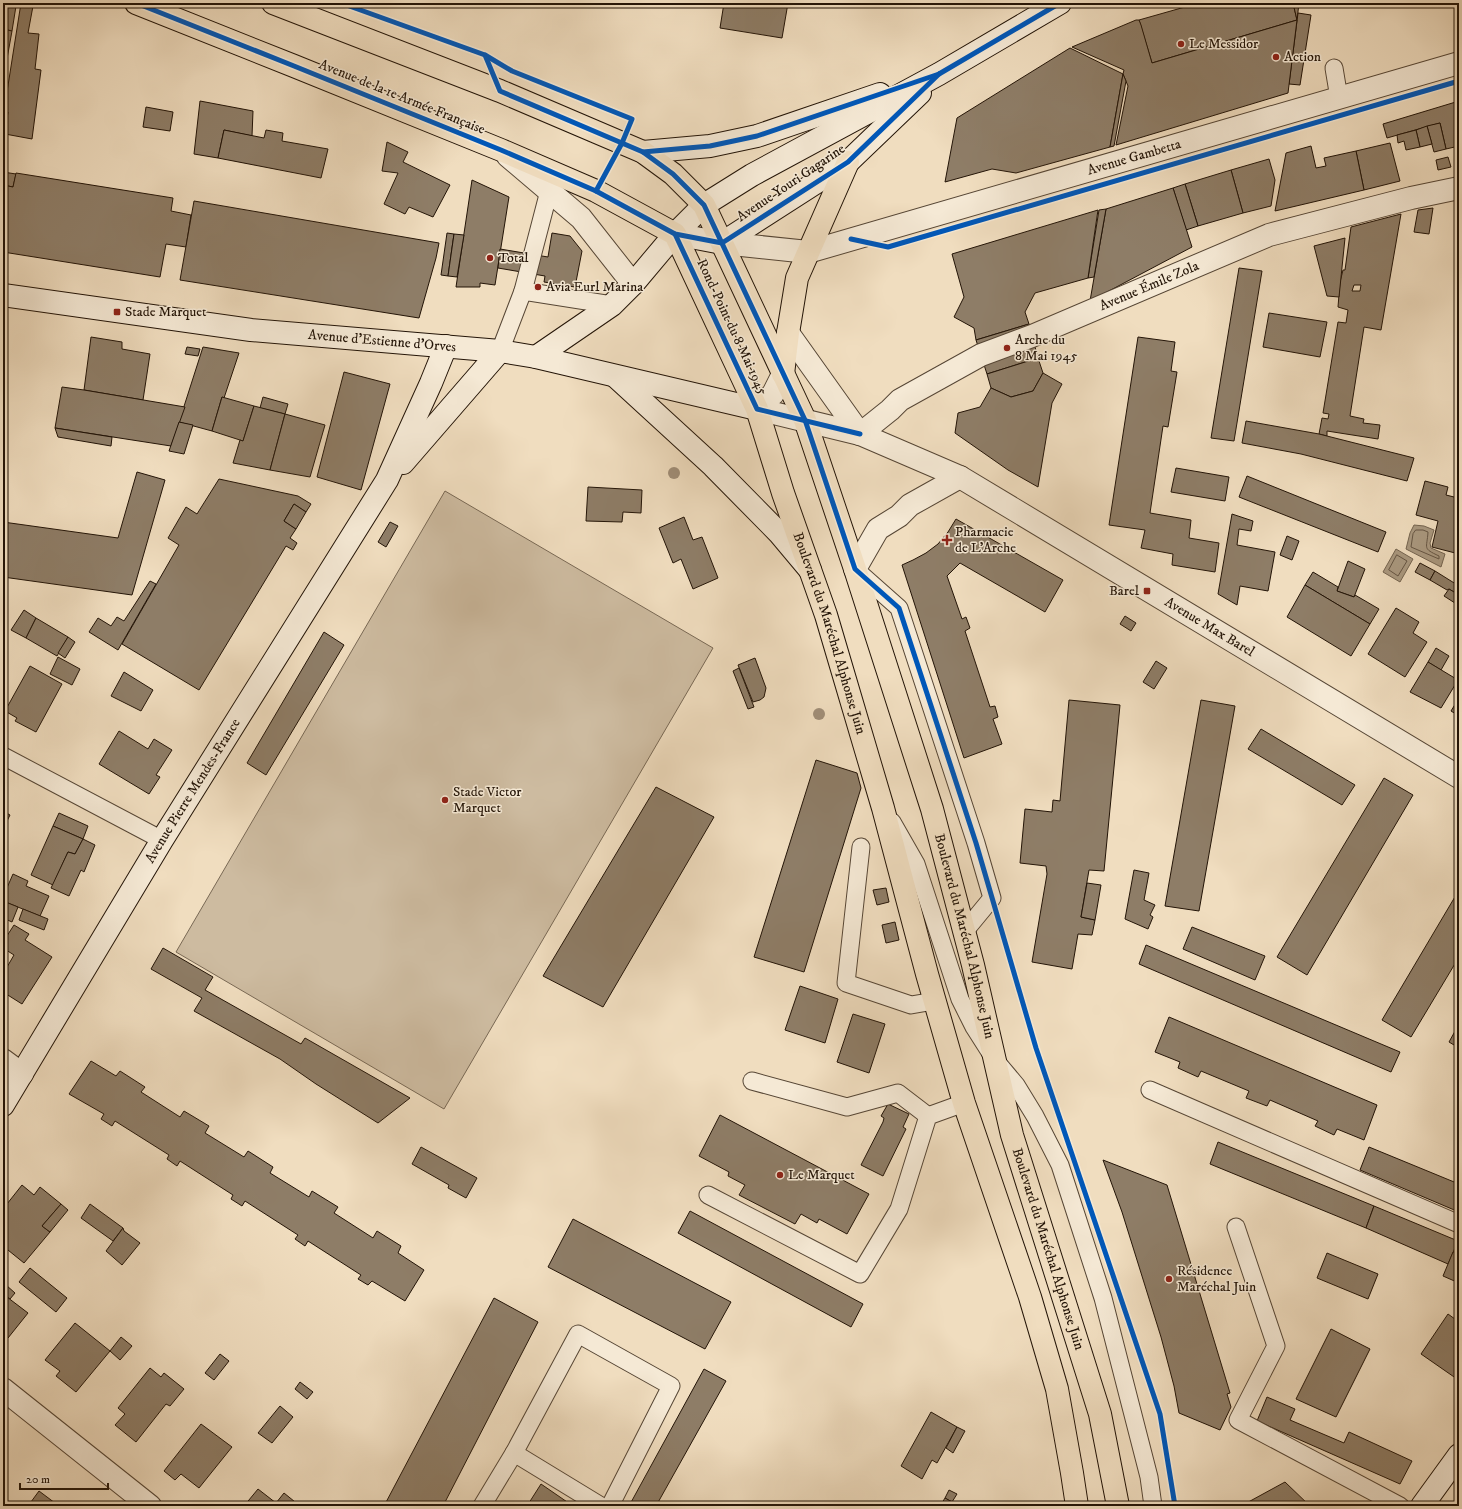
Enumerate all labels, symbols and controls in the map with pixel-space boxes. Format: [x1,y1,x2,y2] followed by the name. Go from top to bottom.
[1189,35,1259,53] place label: Le Messidor
[1176,39,1186,49] marker: Le Messidor
[1284,48,1322,66] place label: Action
[1271,52,1281,62] marker: Action
[316,55,488,139] street label: Avenue de la 1e Armée Française
[1085,135,1183,179] street label: Avenue Gambetta
[733,140,849,226] street label: Avenue Youri Gagarine
[498,249,529,267] place label: Total
[485,253,495,263] marker: Total
[693,256,771,398] street label: Rond-Point du 8 Mai 1945
[1097,257,1202,315] street label: Avenue Émile Zola
[546,278,643,296] place label: Avia Eurl Marina
[533,282,543,292] marker: Avia Eurl Marina
[125,303,207,321] place label: Stade Marquet
[112,307,122,317] marker: Stade Marquet
[307,326,457,356] street label: Avenue d'Estienne d'Orves
[1015,331,1077,365] place label: Arche du 8 Mai 1945
[1002,343,1012,353] marker: Arche du 8 Mai 1945
[955,523,1016,557] place label: Pharmacie de L'Arche
[789,530,870,737] street label: Boulevard du Maréchal Alphonse Juin
[942,535,952,545] marker: Pharmacie de L'Arche
[1109,582,1140,600] place label: Barel
[1142,586,1152,596] marker: Barel
[1161,593,1259,661] street label: Avenue Max Barel
[141,715,245,867] street label: Avenue Pierre Mendes-France
[453,783,522,817] place label: Stade Victor Marquet
[440,795,450,805] marker: Stade Victor Marquet
[930,832,999,1041] street label: Boulevard du Maréchal Alphonse Juin
[1008,1146,1088,1353] street label: Boulevard du Maréchal Alphonse Juin
[788,1166,855,1184] place label: Le Marquet
[775,1170,785,1180] marker: Le Marquet
[1177,1262,1257,1296] place label: Résidence Maréchal Juin
[1164,1274,1174,1284] marker: Résidence Maréchal Juin
[20,1465,108,1491] scale bar
[26,1472,50,1487] text: 20 m

